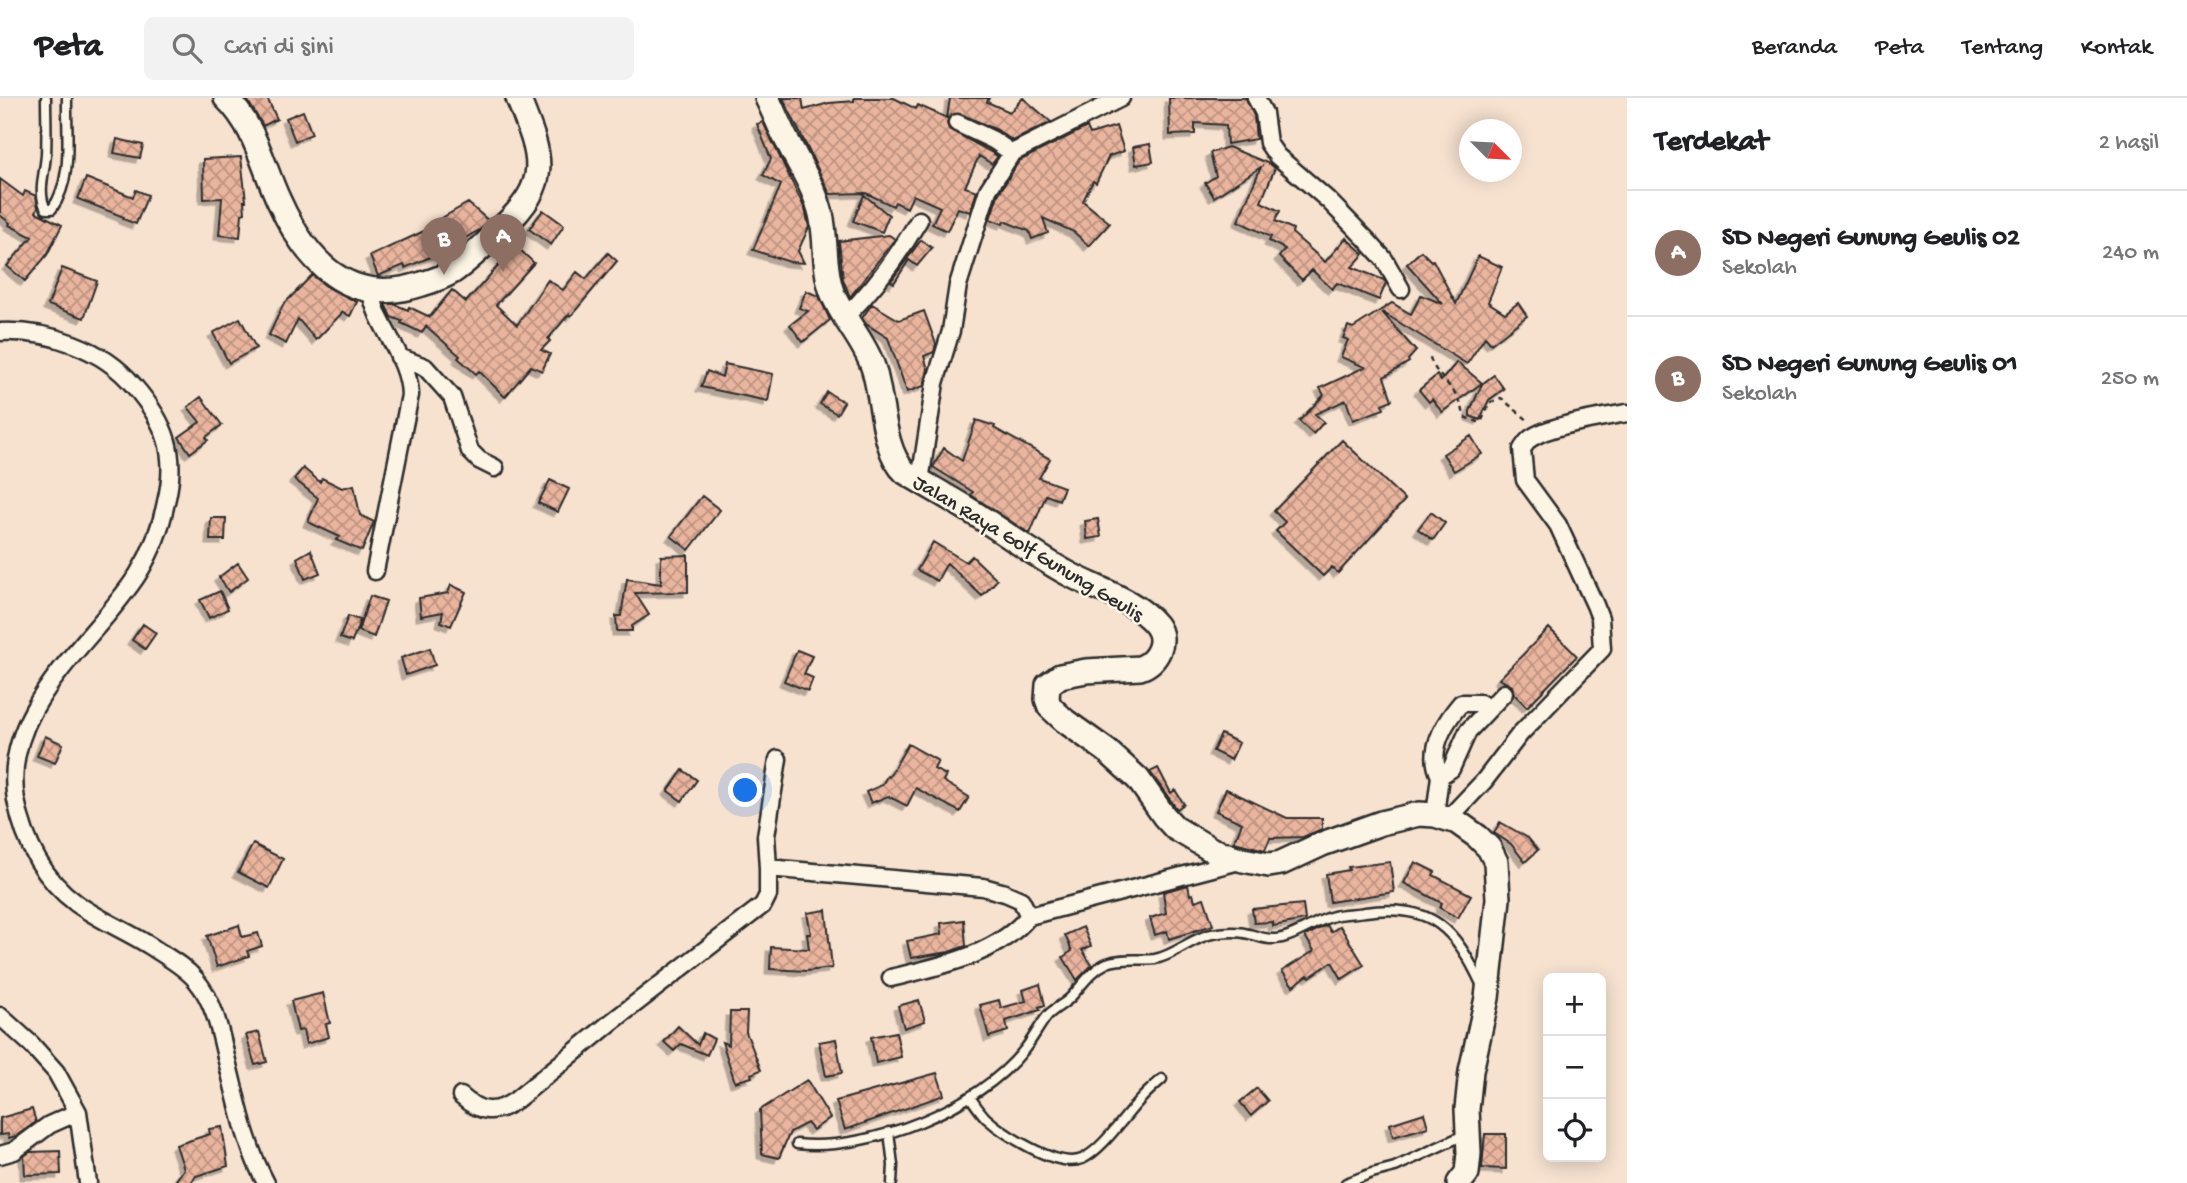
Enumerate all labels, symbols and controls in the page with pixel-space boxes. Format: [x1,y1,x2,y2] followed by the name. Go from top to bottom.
[144,17,634,80] search box
[35,29,102,67] text: Peta
[168,29,206,67] icon: search
[224,33,334,64] text: Cari di sini
[1752,34,1837,63] text: Beranda
[1875,34,1924,63] text: Peta
[1962,34,2043,63] text: Tentang
[2081,34,2152,63] text: Kontak
[1459,119,1522,182] north arrow
[1655,126,1768,161] text: Terdekat
[2099,130,2159,157] text: 2 hasil
[480,214,526,272] pin: A
[421,217,467,275] pin: B
[1722,224,2020,255] text: SD Negeri Gunung Geulis 02
[1671,240,1685,267] text: A
[2102,240,2159,267] text: 240 m
[1722,255,1797,282] text: Sekolah
[1722,350,2018,381] text: SD Negeri Gunung Geulis 01
[1672,366,1684,393] text: B
[2101,366,2159,393] text: 250 m
[1722,381,1797,408] text: Sekolah
[907,471,1148,629] street label: Jalan Raya Golf Gunung Geulis
[728,773,762,807] your location
[1543,973,1606,1162] map controls
[1543,973,1606,1036] button: +
[1543,1036,1606,1099] button: −
[1543,1099,1606,1162] button: locate

